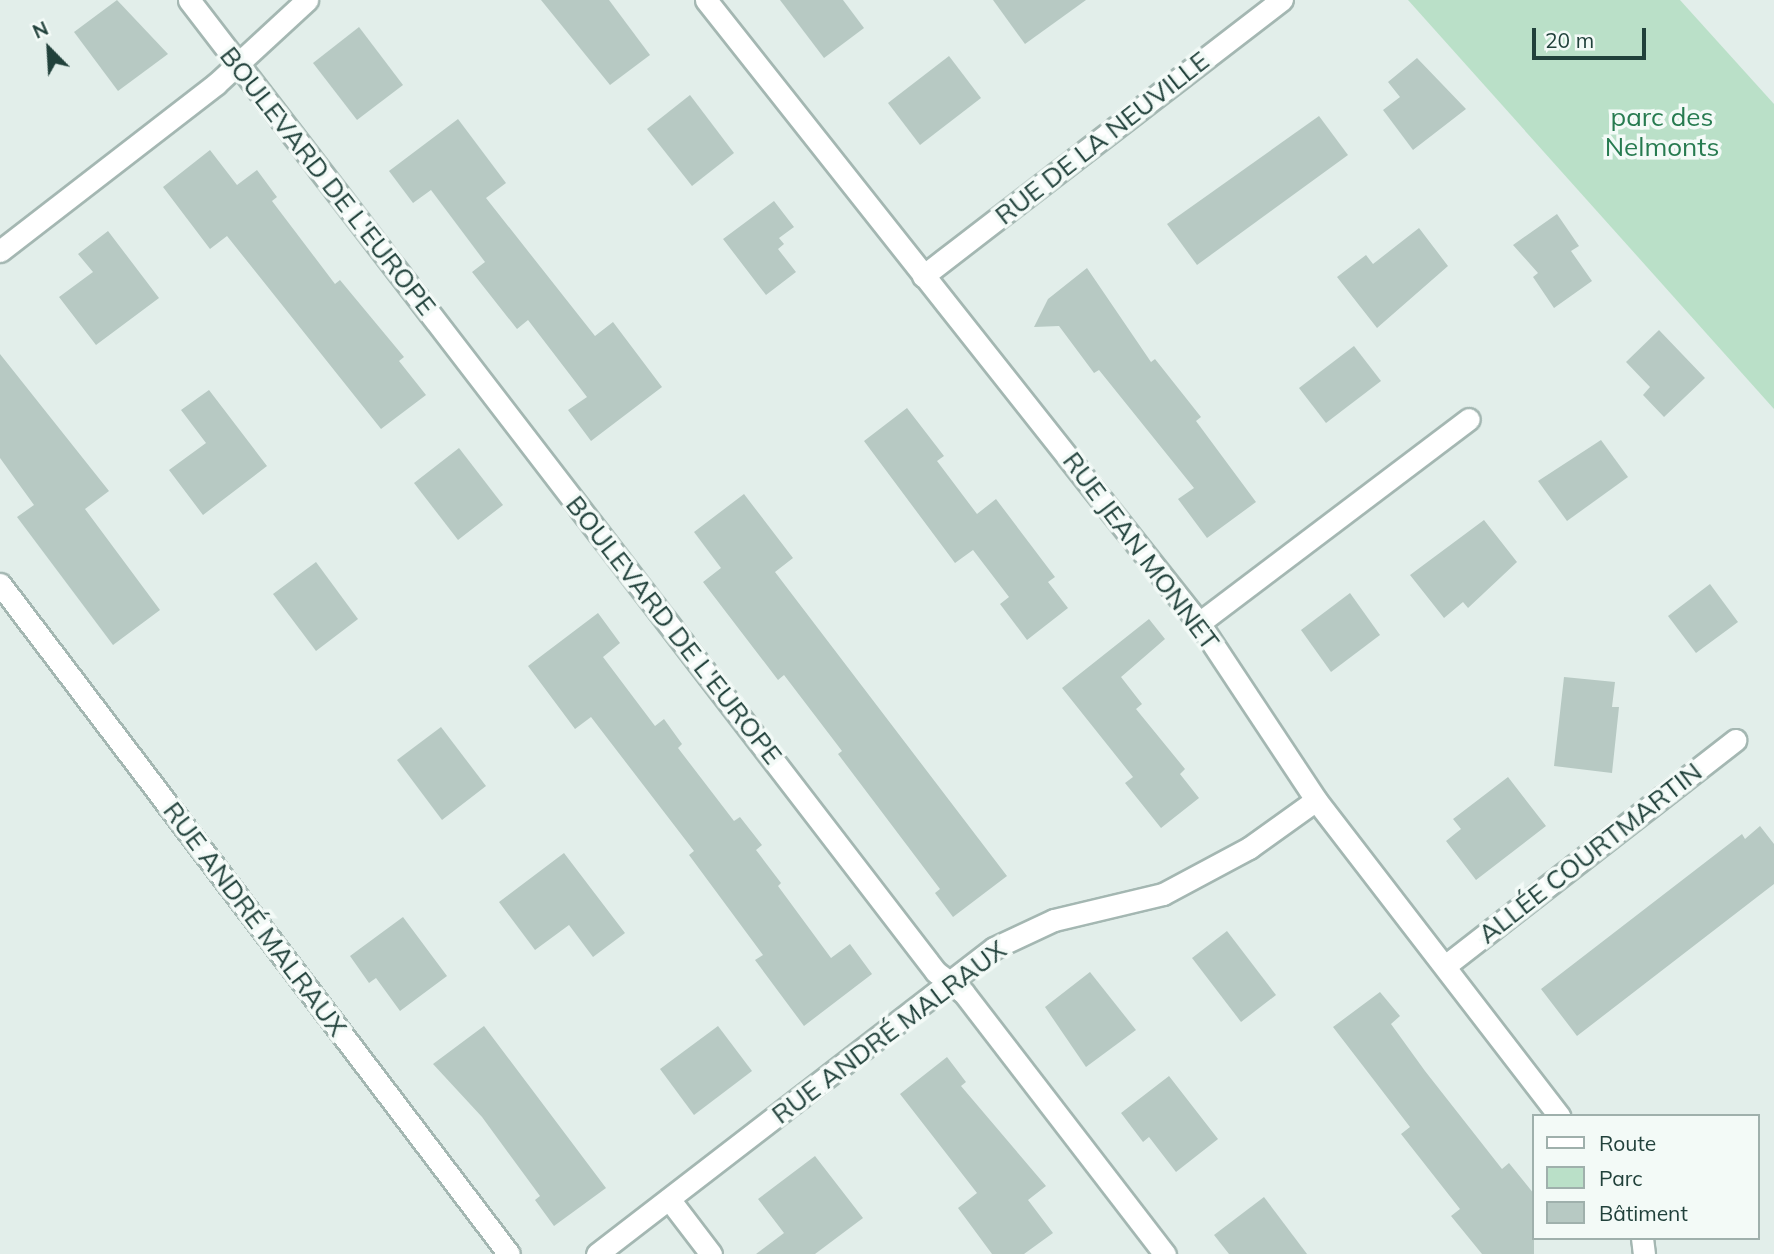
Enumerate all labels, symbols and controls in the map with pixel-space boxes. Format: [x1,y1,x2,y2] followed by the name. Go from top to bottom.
[14,14,84,84] north arrow
[1536,14,1650,58] scale bar
[29,16,52,44] text: N
[1545,27,1594,53] text: 20 m
[214,41,442,321] street label: BOULEVARD DE L'EUROPE
[989,45,1215,231] street label: RUE DE LA NEUVILLE
[1605,101,1719,162] park label: parc des Nelmonts
[1056,446,1226,656] street label: RUE JEAN MONNET
[560,490,788,770] street label: BOULEVARD DE L'EUROPE
[1472,756,1708,950] street label: ALLÉE COURTMARTIN
[157,796,353,1042] street label: RUE ANDRÉ MALRAUX
[766,934,1012,1130] street label: RUE ANDRÉ MALRAUX
[1532,1114,1760,1240] legend
[1599,1130,1656,1156] text: Route
[1599,1165,1643,1191] text: Parc
[1599,1200,1688,1226] text: Bâtiment

